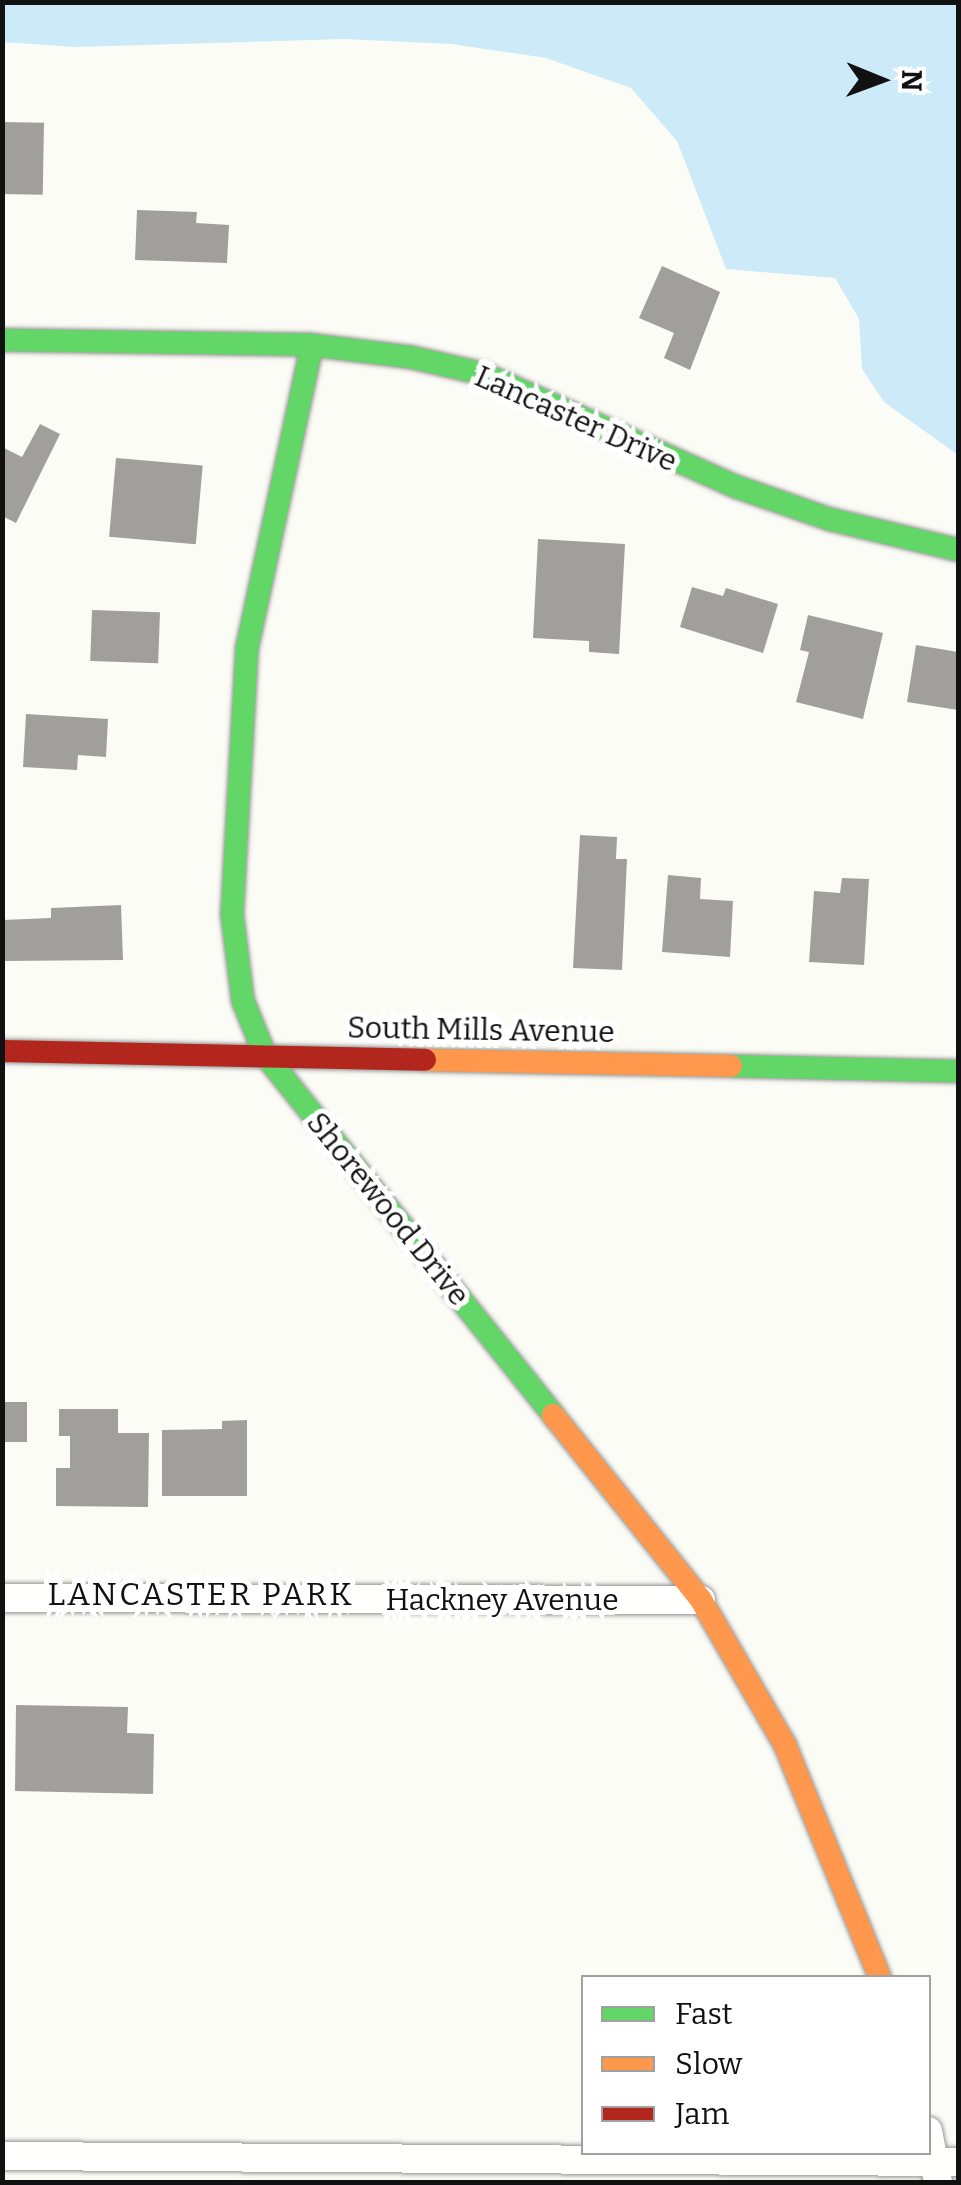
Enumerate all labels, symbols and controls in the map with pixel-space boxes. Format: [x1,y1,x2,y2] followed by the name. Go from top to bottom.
[831,30,931,130] north arrow
[895,69,928,92] text: N
[469,358,683,480] street label: Lancaster Drive
[347,1010,615,1050] street label: South Mills Avenue
[299,1105,477,1313] street label: Shorewood Drive
[48,1575,354,1613] district label: LANCASTER PARK
[385,1582,619,1618] street label: Hackney Avenue
[581,1975,931,2155] legend
[675,1996,733,2032] text: Fast
[675,2046,742,2082] text: Slow
[675,2096,729,2132] text: Jam

